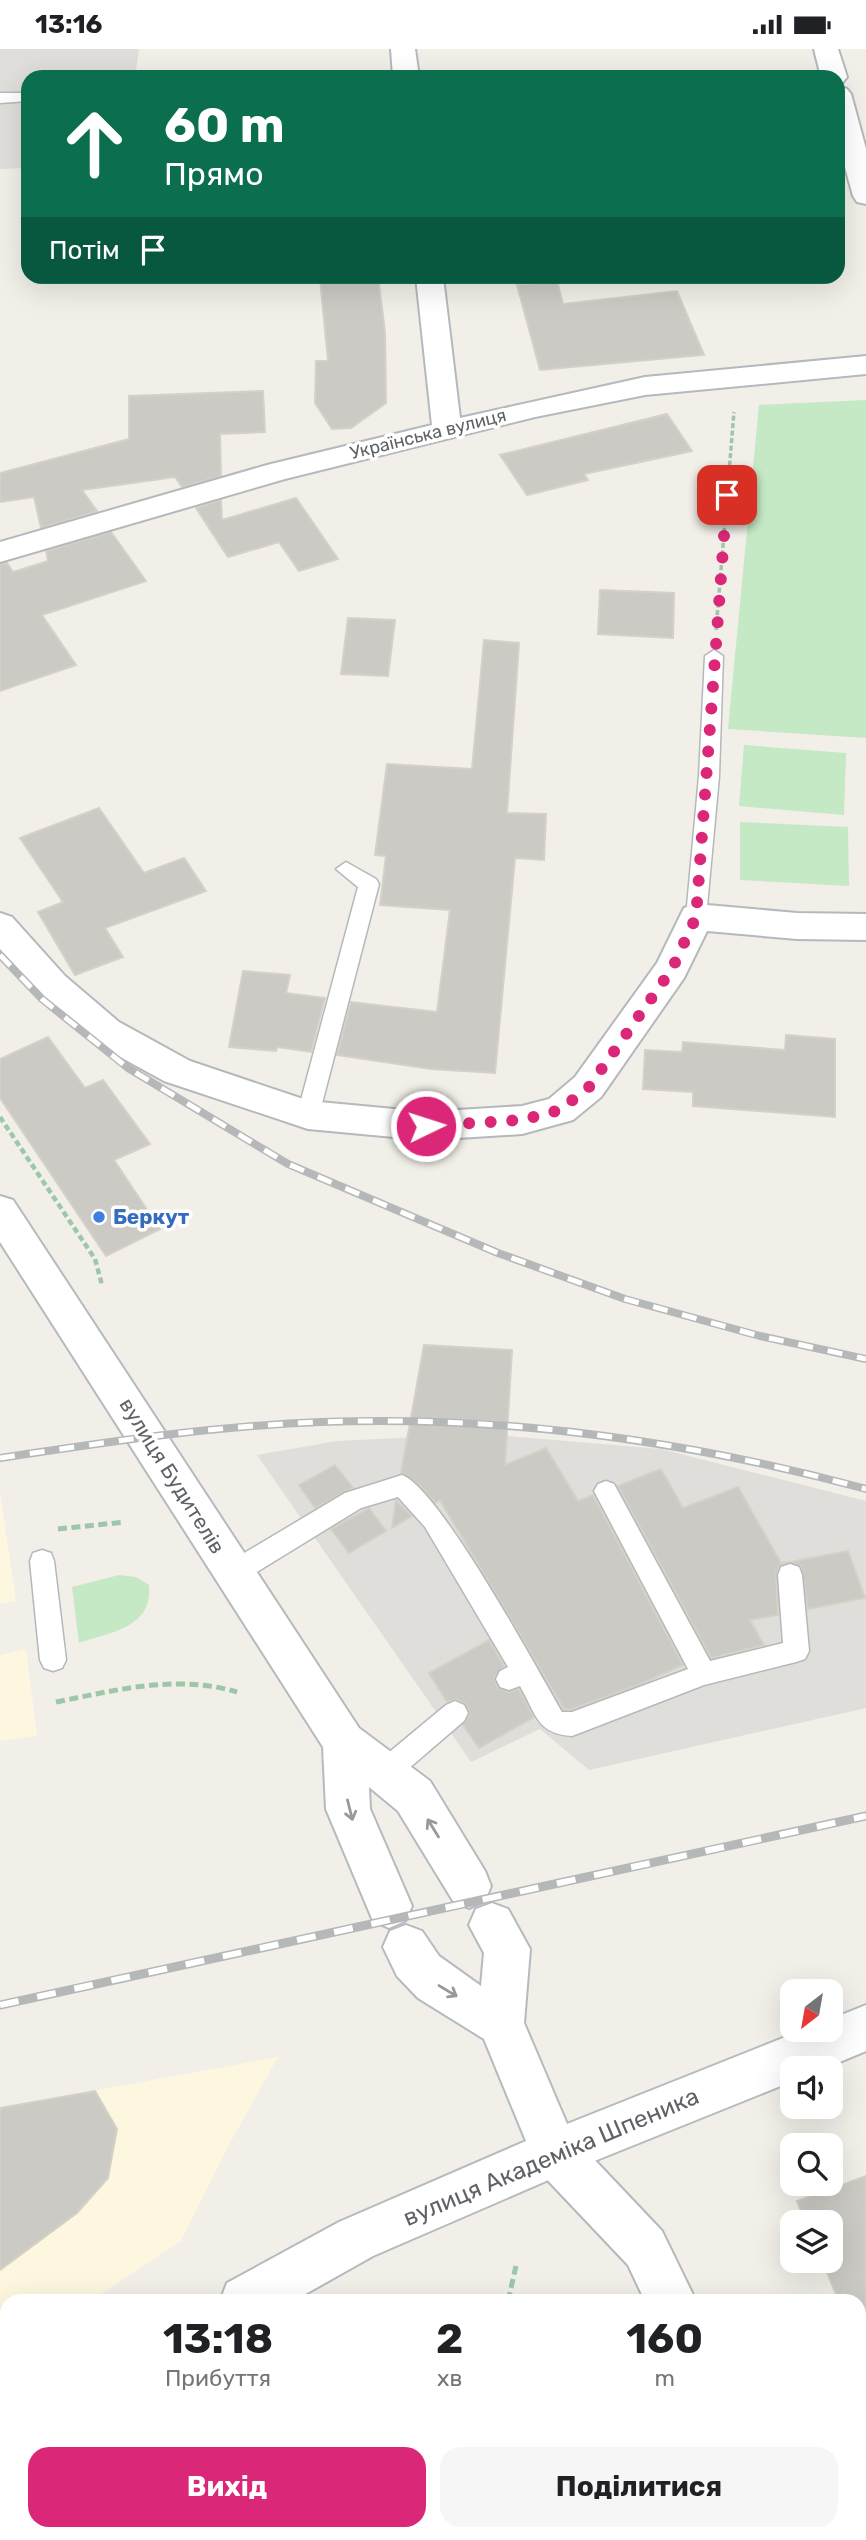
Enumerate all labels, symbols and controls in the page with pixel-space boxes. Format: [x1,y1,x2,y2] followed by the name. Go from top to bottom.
[35,9,103,40] text: 13:16
[164,96,285,154] text: 60 m
[49,98,140,189] icon: ahead
[164,155,264,193] text: Прямо
[134,231,172,269] icon: arrive
[49,235,120,266] text: Потім
[348,404,508,464] street label: Українська вулиця
[697,465,757,525] pin
[708,476,746,514] icon: arrive
[389,1089,463,1163] position arrow
[113,1204,190,1229] place label: Беркут
[91,1209,107,1225] marker: Беркут
[114,1393,230,1558] street label: вулиця Будителів
[344,1798,357,1820] one-way arrow
[425,1818,439,1838] one-way arrow
[780,1979,844,2042] north arrow
[780,1979,843,2273] map controls
[437,1984,457,1998] one-way arrow
[780,2056,843,2119] button: sound
[399,2082,703,2232] street label: вулиця Академіка Шпеника
[780,2133,843,2196] button: search
[780,2210,843,2273] button: layers
[163,2314,273,2364] text: 13:18
[436,2314,463,2364] text: 2
[626,2314,703,2364] text: 160
[165,2364,271,2392] text: Прибуття
[437,2364,462,2392] text: хв
[654,2364,675,2392] text: m
[28,2447,426,2527] button: Вихід
[440,2447,838,2527] button: Поділитися

